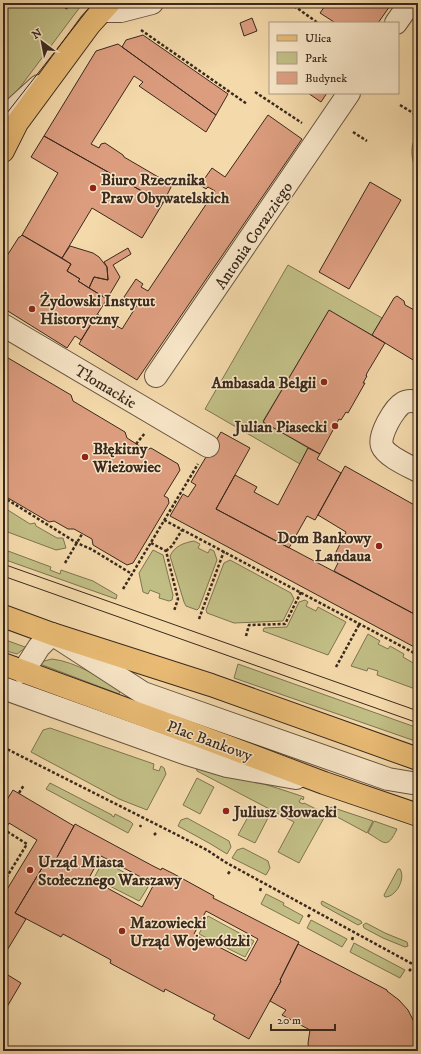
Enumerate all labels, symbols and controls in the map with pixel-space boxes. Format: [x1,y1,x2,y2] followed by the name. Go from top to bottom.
[22,22,62,62] north arrow
[269,22,399,94] legend
[30,26,45,43] text: N
[305,31,332,46] text: Ulica
[305,51,327,66] text: Park
[305,71,347,86] text: Budynek
[101,170,230,208] place label: Biuro Rzecznika Praw Obywatelskich
[210,178,297,293] street label: Antonia Corazziego
[88,183,98,193] marker: Biuro Rzecznika Praw Obywatelskich
[40,291,156,329] place label: Żydowski Instytut Historyczny
[27,304,37,314] marker: Żydowski Instytut Historyczny
[71,361,141,413] street label: Tłomackie
[211,373,316,393] place label: Ambasada Belgii
[319,377,329,387] marker: Ambasada Belgii
[233,417,327,437] place label: Julian Piasecki
[330,421,340,431] marker: Julian Piasecki
[92,439,161,477] place label: Błękitny Wieżowiec
[80,452,90,462] marker: Błękitny Wieżowiec
[277,528,372,566] place label: Dom Bankowy Landaua
[374,541,384,551] marker: Dom Bankowy Landaua
[164,716,256,766] street label: Plac Bankowy
[232,802,337,822] place label: Juliusz Słowacki
[221,806,231,816] marker: Juliusz Słowacki
[38,852,182,890] place label: Urząd Miasta Stołecznego Warszawy
[25,865,35,875] marker: Urząd Miasta Stołecznego Warszawy
[130,913,250,951] place label: Mazowiecki Urząd Wojewódzki
[117,926,127,936] marker: Mazowiecki Urząd Wojewódzki
[271,1006,335,1032] scale bar
[277,1013,301,1028] text: 20 m

